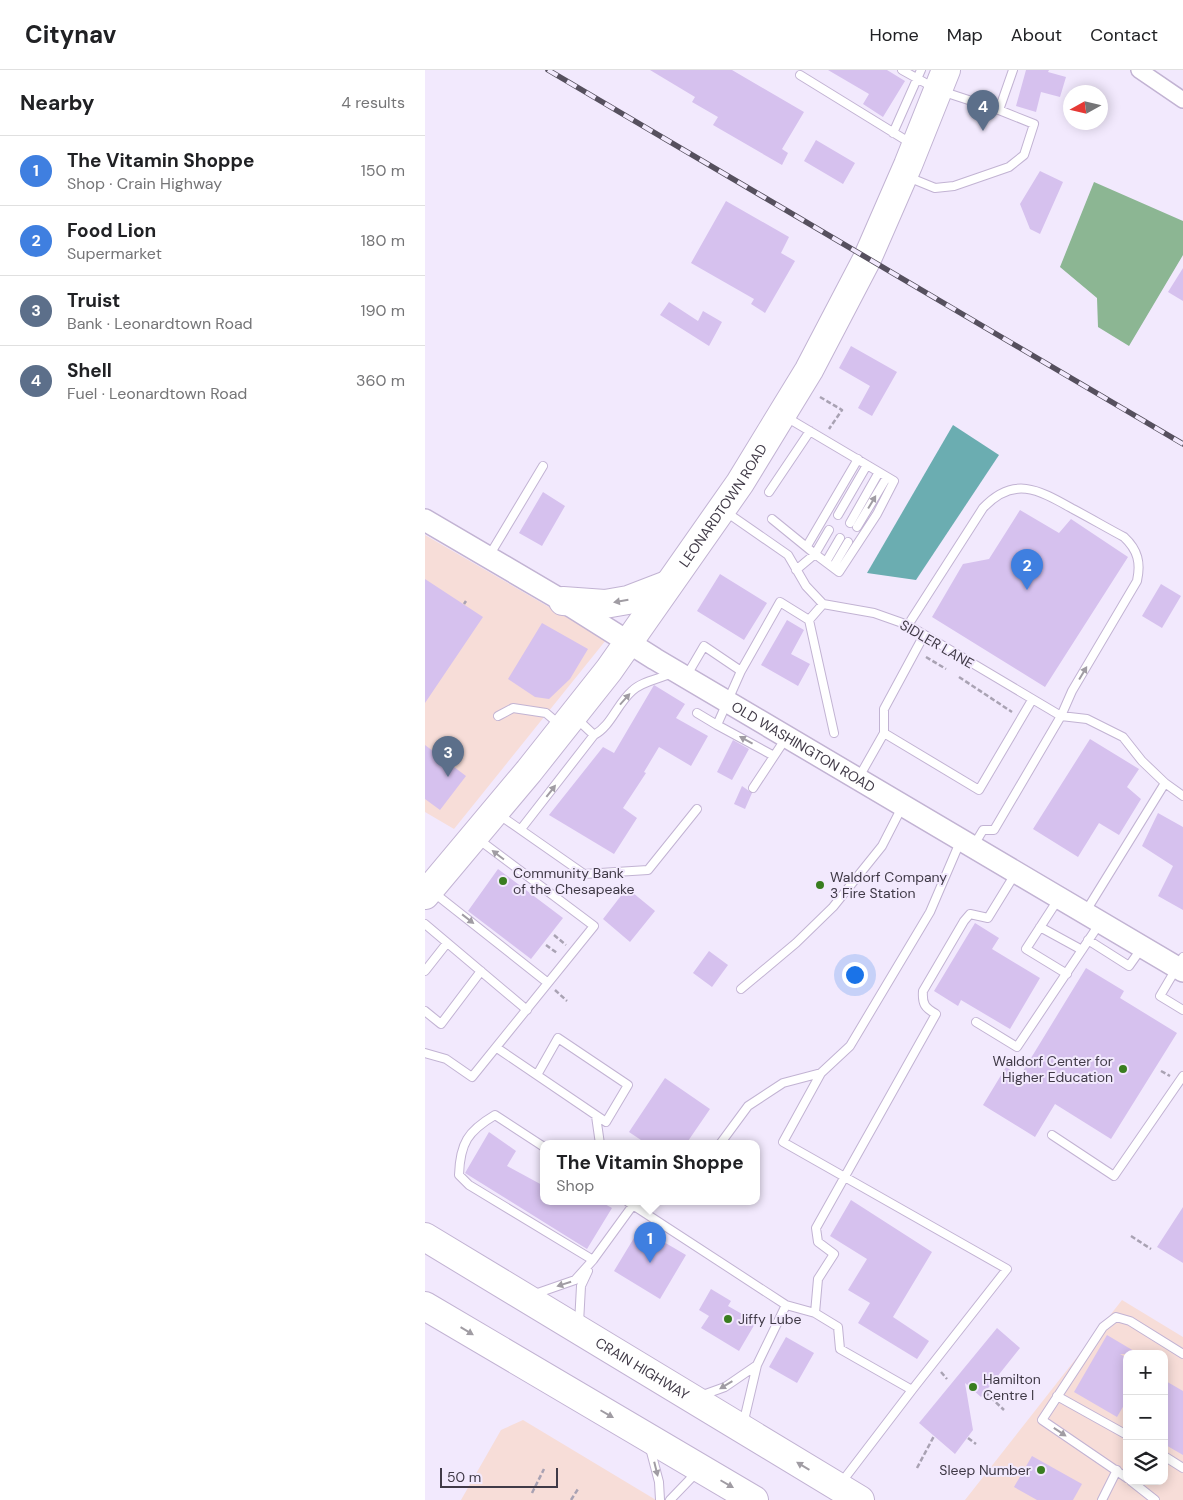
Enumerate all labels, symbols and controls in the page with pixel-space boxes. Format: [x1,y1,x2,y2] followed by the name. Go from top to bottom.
[25,19,116,50] text: Citynav
[869,23,919,47] text: Home
[947,23,983,47] text: Map
[1011,23,1062,47] text: About
[1090,23,1158,47] text: Contact
[1063,85,1108,130] north arrow
[20,89,94,117] text: Nearby
[967,90,999,131] pin: 4
[341,92,405,113] text: 4 results
[67,148,254,173] text: The Vitamin Shoppe
[33,160,39,181] text: 1
[361,160,405,181] text: 150 m
[67,173,222,194] text: Shop · Crain Highway
[67,218,156,243] text: Food Lion
[31,230,41,251] text: 2
[361,230,405,251] text: 180 m
[67,243,162,264] text: Supermarket
[67,288,120,313] text: Truist
[31,300,41,321] text: 3
[361,300,405,321] text: 190 m
[67,313,253,334] text: Bank · Leonardtown Road
[67,358,112,383] text: Shell
[31,370,41,391] text: 4
[356,370,405,391] text: 360 m
[67,383,247,404] text: Fuel · Leonardtown Road
[675,440,771,570] street label: LEONARDTOWN ROAD
[867,495,876,508] one-way arrow
[1011,549,1043,590] pin: 2
[612,597,628,605] one-way arrow
[897,616,977,672] street label: SIDLER LANE
[1078,666,1087,679] one-way arrow
[619,693,631,705] one-way arrow
[728,697,878,796] street label: OLD WASHINGTON ROAD
[432,736,464,777] pin: 3
[739,736,752,745] one-way arrow
[545,785,556,798] one-way arrow
[491,850,505,860] one-way arrow
[513,864,635,898] place label: Community Bank of the Chesapeake
[830,868,947,902] place label: Waldorf Company 3 Fire Station
[497,875,509,887] marker: Community Bank of the Chesapeake
[814,879,826,891] marker: Waldorf Company 3 Fire Station
[461,914,474,925] one-way arrow
[842,962,868,988] your location
[993,1052,1113,1086] place label: Waldorf Center for Higher Education
[1117,1063,1129,1075] marker: Waldorf Center for Higher Education
[540,1140,760,1205] popup
[556,1150,744,1175] text: The Vitamin Shoppe
[556,1175,594,1196] text: Shop
[634,1222,666,1263] pin: 1
[557,1281,572,1288] one-way arrow
[738,1310,802,1328] place label: Jiffy Lube
[722,1313,734,1325] marker: Jiffy Lube
[460,1327,473,1336] one-way arrow
[592,1333,693,1404] street label: CRAIN HIGHWAY
[1123,1350,1168,1485] map controls
[1123,1350,1168,1395] button: +
[983,1370,1041,1404] place label: Hamilton Centre I
[720,1380,733,1389] one-way arrow
[967,1381,979,1393] marker: Hamilton Centre I
[1123,1395,1168,1440] button: −
[600,1410,613,1419] one-way arrow
[1053,1427,1067,1437] one-way arrow
[1123,1440,1168,1485] button: layers
[652,1461,660,1477] one-way arrow
[796,1461,809,1470] one-way arrow
[939,1461,1031,1479] place label: Sleep Number
[1035,1464,1047,1476] marker: Sleep Number
[440,1465,557,1488] scale bar
[447,1468,481,1486] text: 50 m
[720,1480,733,1489] one-way arrow

